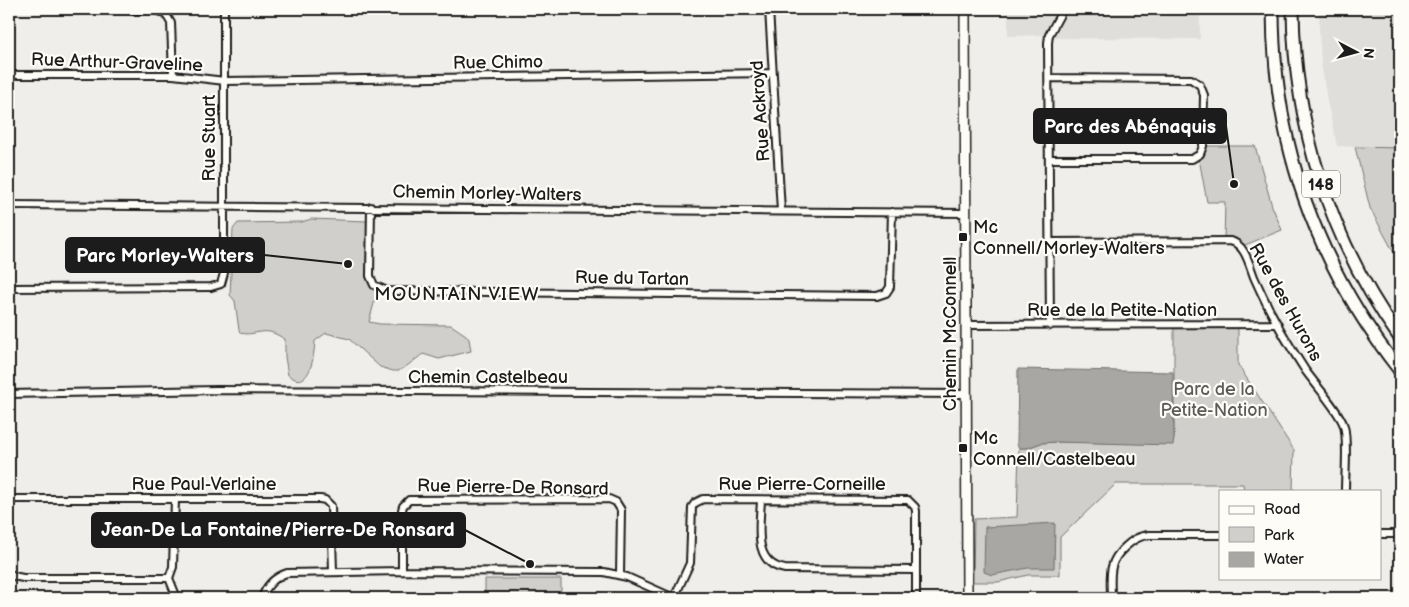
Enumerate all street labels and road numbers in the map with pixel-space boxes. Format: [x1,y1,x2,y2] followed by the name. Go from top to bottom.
[31,49,204,76] street label: Rue Arthur-Graveline
[453,51,543,74] street label: Rue Chimo
[746,60,775,162] street label: Rue Ackroyd
[199,94,220,181] street label: Rue Stuart
[1302,170,1340,198] road number: 148
[392,181,582,206] street label: Chemin Morley-Walters
[1244,240,1327,365] street label: Rue des Hurons
[940,257,961,411] street label: Chemin McConnell
[575,267,689,290] street label: Rue du Tartan
[1027,300,1217,321] street label: Rue de la Petite-Nation
[408,367,568,388] street label: Chemin Castelbeau
[132,474,277,495] street label: Rue Paul-Verlaine
[718,474,886,495] street label: Rue Pierre-Corneille
[417,475,609,500] street label: Rue Pierre-De Ronsard

